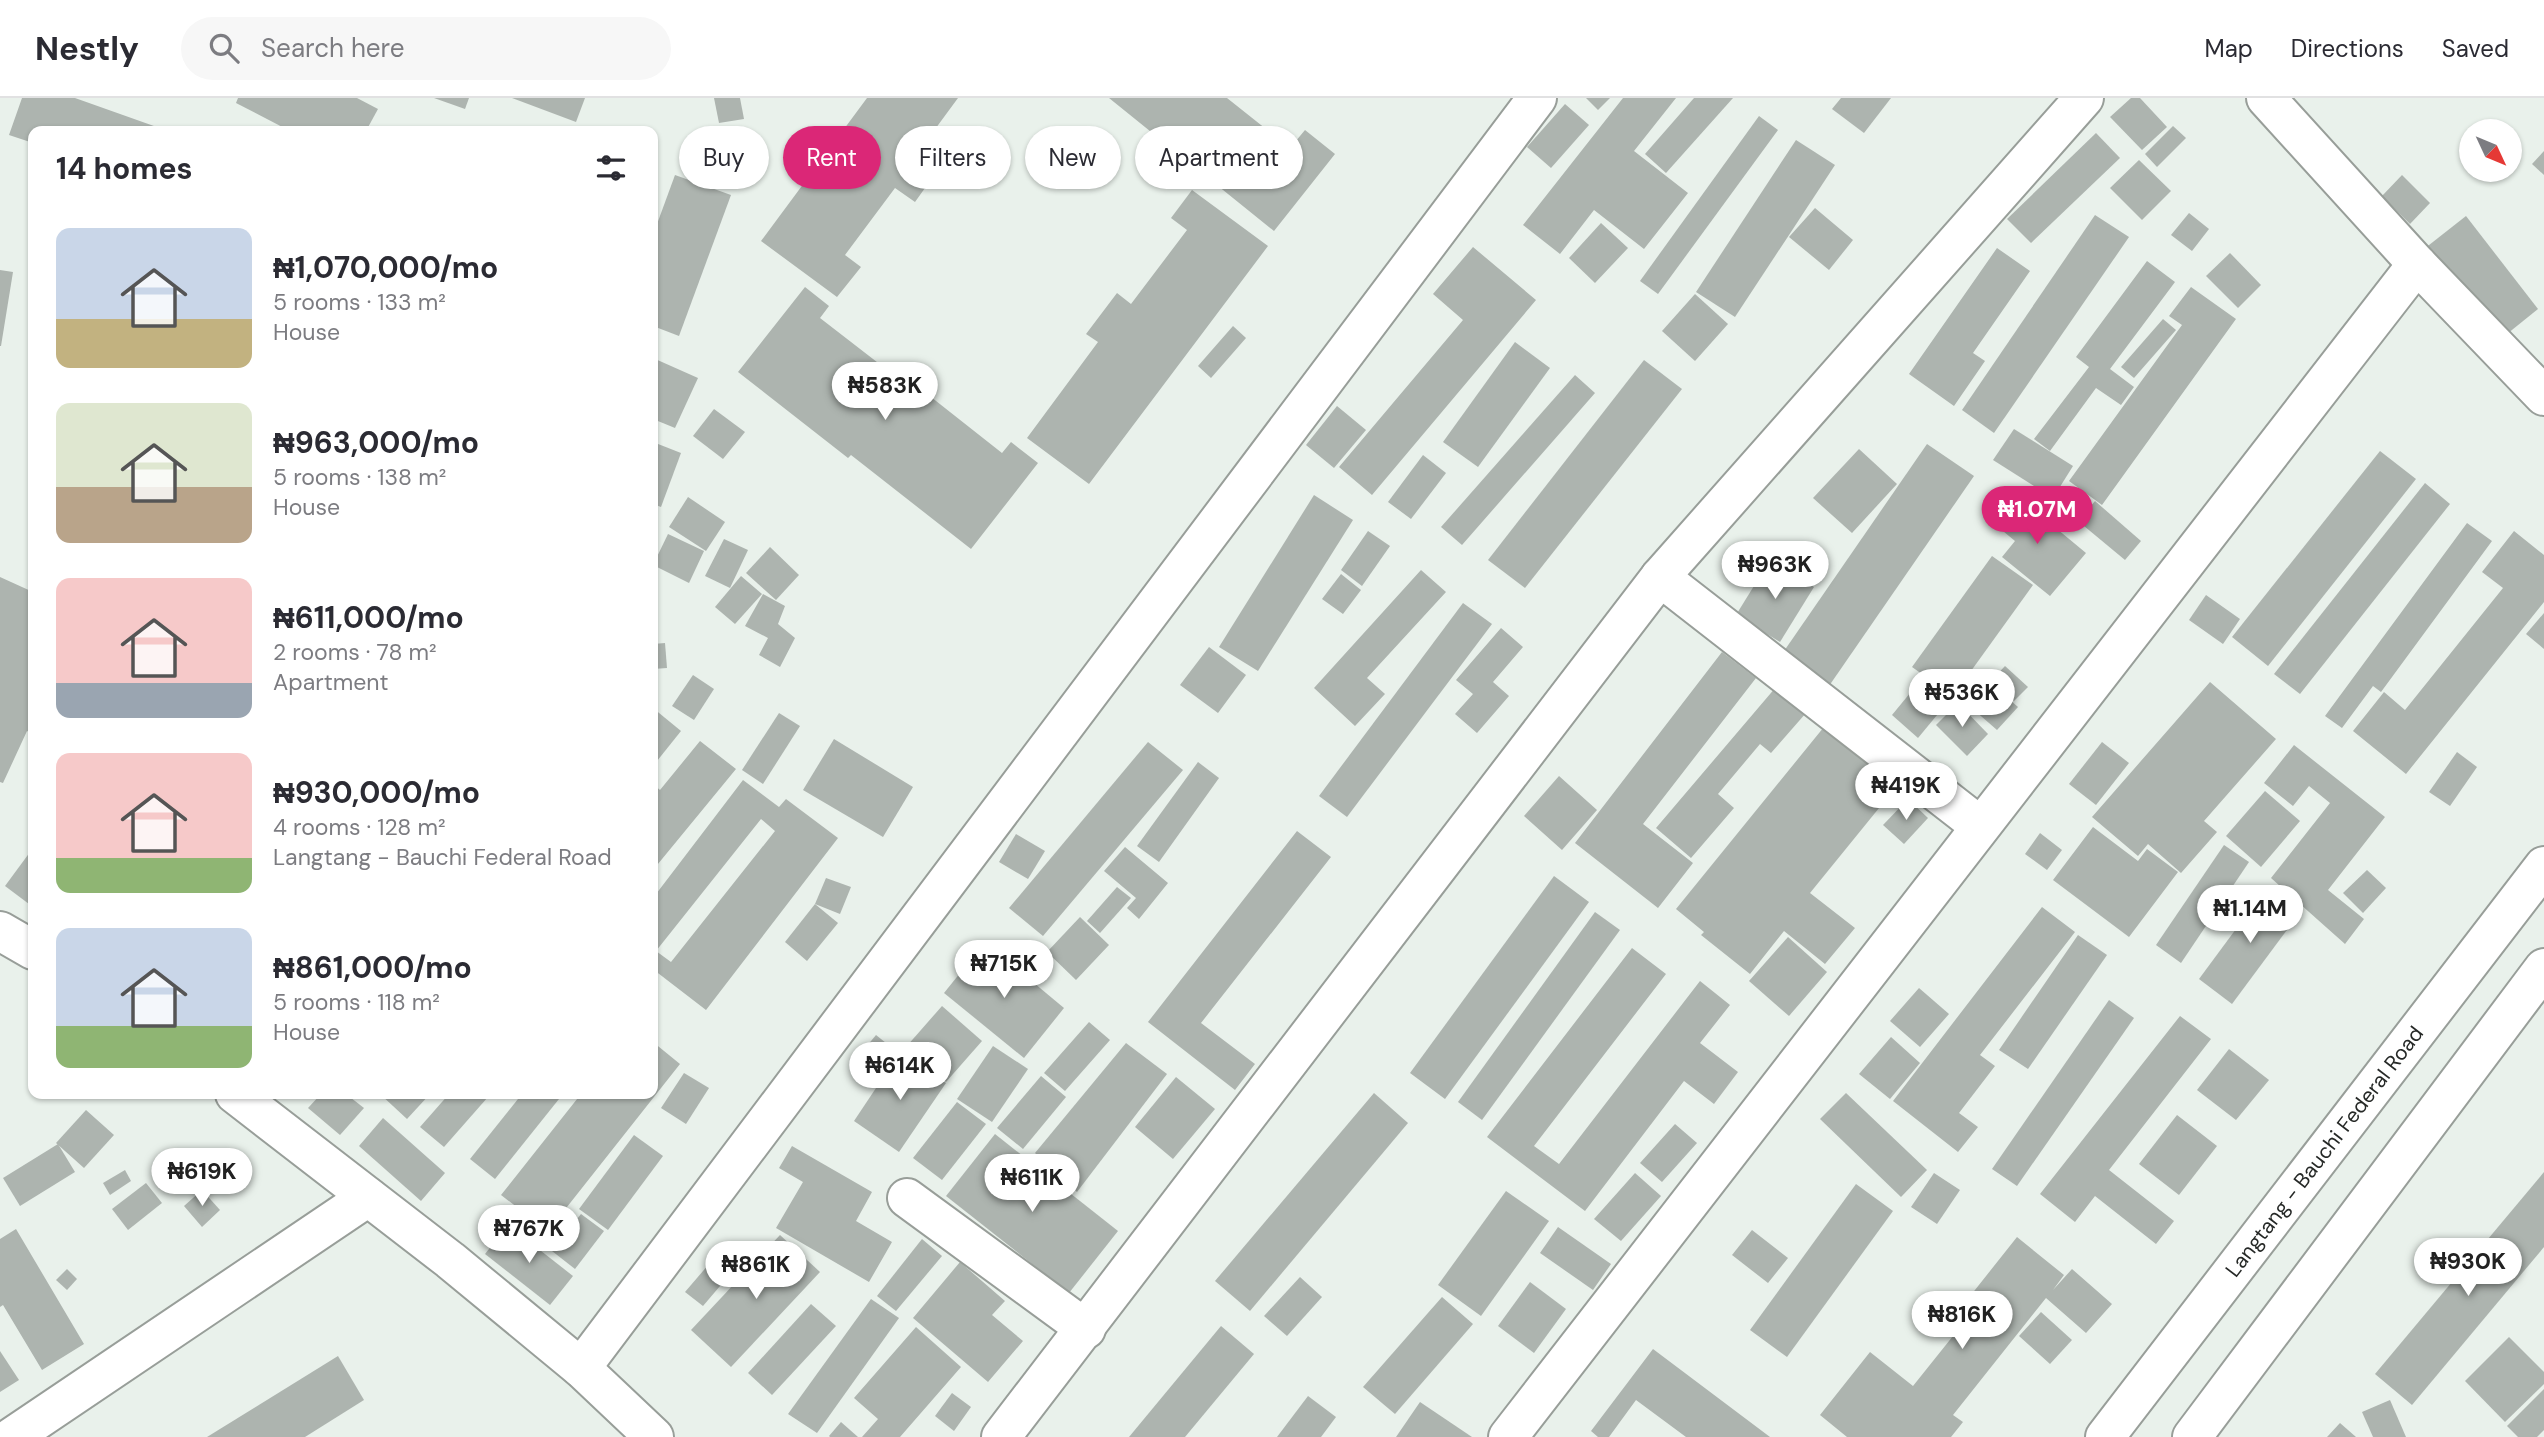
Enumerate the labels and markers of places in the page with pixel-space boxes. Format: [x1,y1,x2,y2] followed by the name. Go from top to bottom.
[836,362,934,422] pin: ₦583K
[1980,486,2094,546] pin: ₦1.07M
[1726,542,1824,601] pin: ₦963K
[1913,670,2011,729] pin: ₦536K
[1857,762,1955,822] pin: ₦419K
[2193,886,2307,945] pin: ₦1.14M
[955,940,1053,1000] pin: ₦715K
[851,1042,949,1102] pin: ₦614K
[153,1148,251,1208] pin: ₦619K
[983,1154,1081,1214] pin: ₦611K
[480,1206,578,1265] pin: ₦767K
[2419,1238,2517,1298] pin: ₦930K
[707,1242,805,1301] pin: ₦861K
[1913,1292,2011,1351] pin: ₦816K

